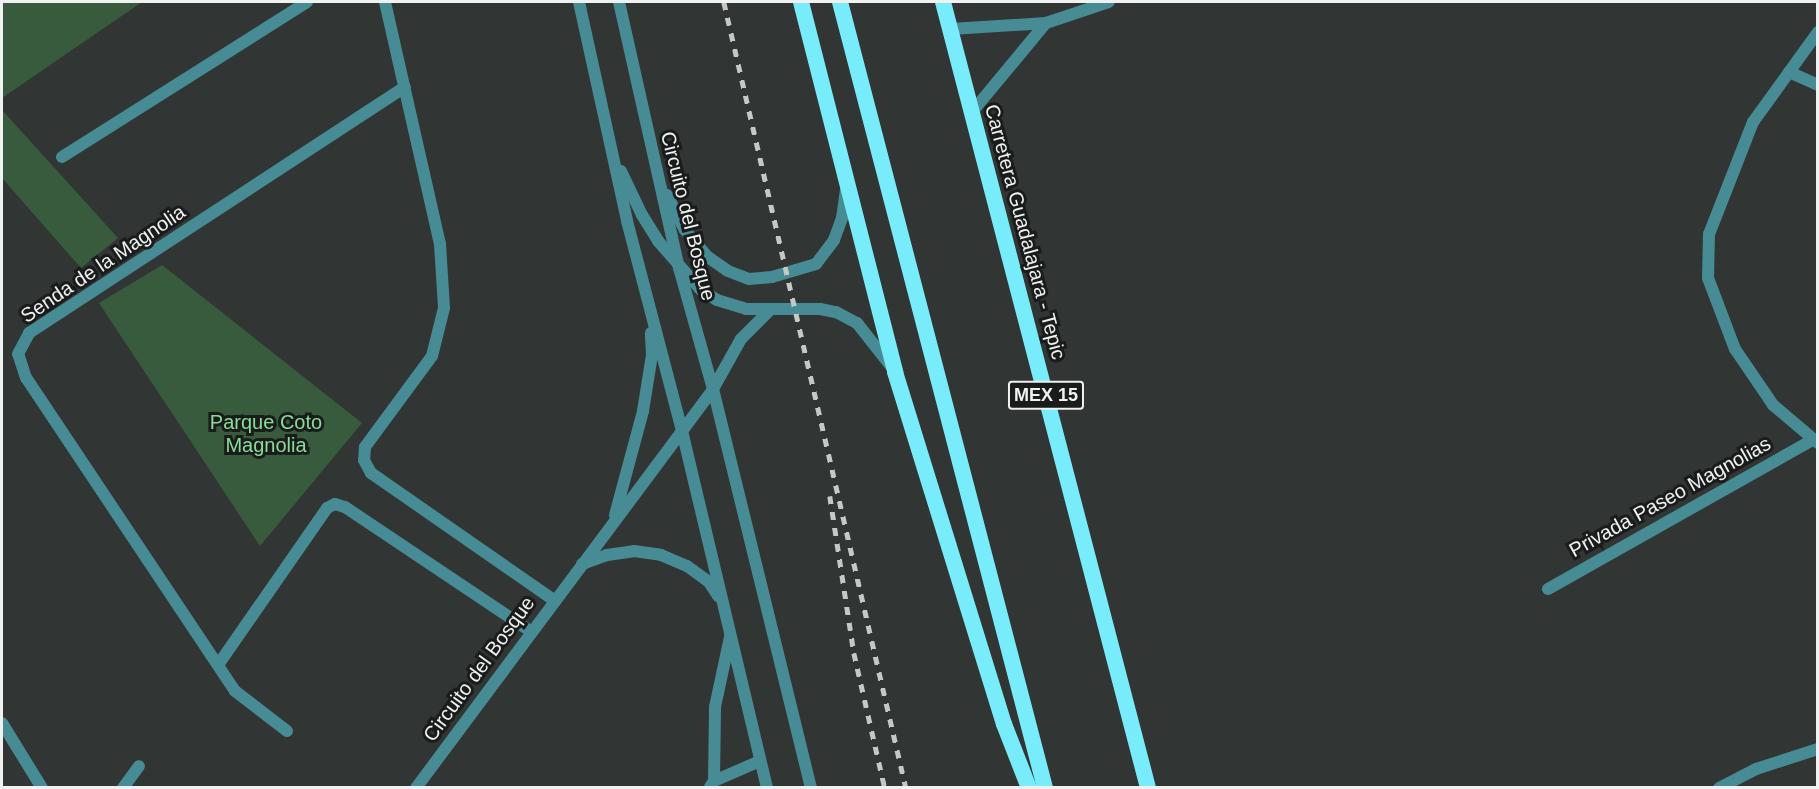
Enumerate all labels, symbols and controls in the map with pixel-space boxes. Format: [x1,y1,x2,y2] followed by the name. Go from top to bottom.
[979,102,1071,362] street label: Carretera Guadalajara - Tepic
[655,129,721,303] street label: Circuito del Bosque
[16,200,190,328] street label: Senda de la Magnolia
[1007,380,1085,410] road number: MEX 15
[210,410,322,457] park label: Parque Coto Magnolia
[1565,432,1775,562] street label: Privada Paseo Magnolias
[418,592,540,746] street label: Circuito del Bosque

